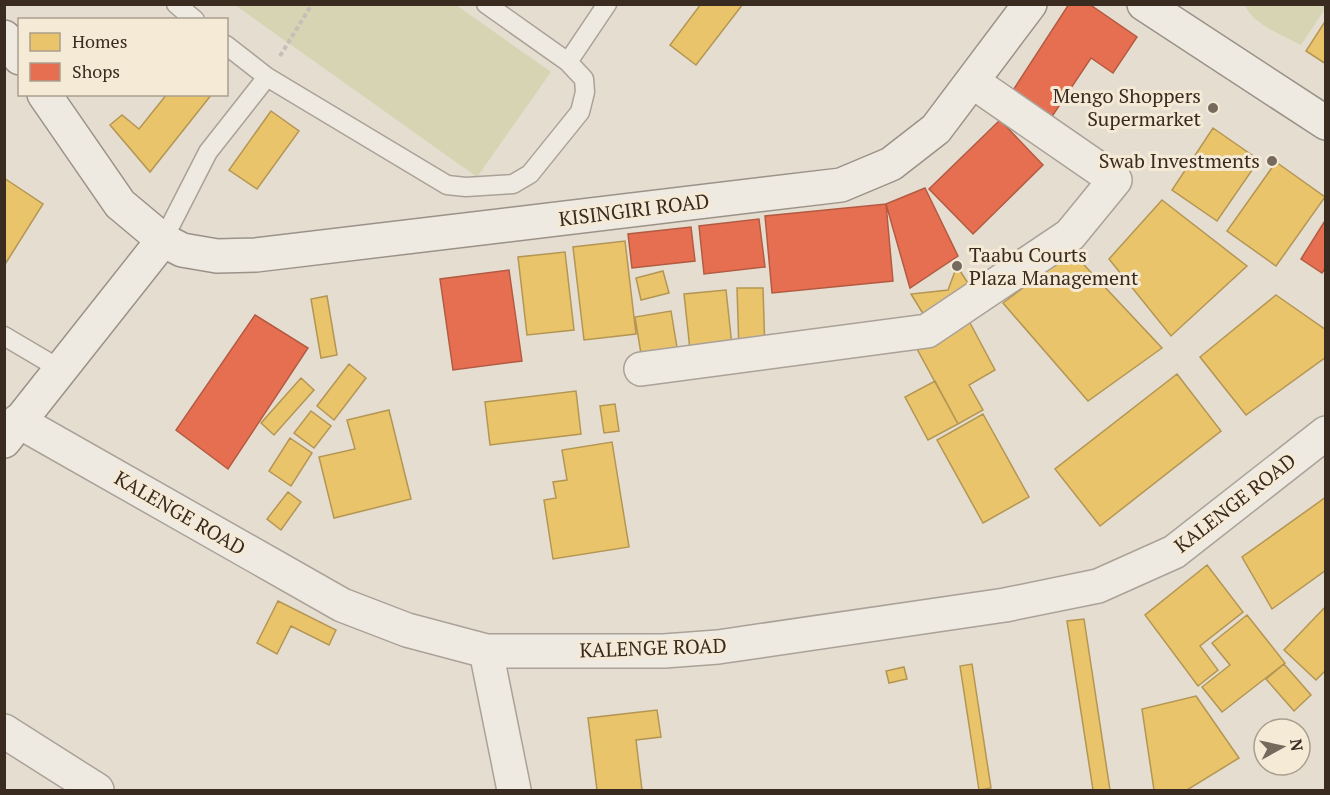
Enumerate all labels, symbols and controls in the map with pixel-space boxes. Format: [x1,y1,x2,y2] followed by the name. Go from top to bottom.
[18,18,228,96] legend
[72,29,127,53] text: Homes
[72,59,120,83] text: Shops
[1053,82,1202,132] place label: Mengo Shoppers Supermarket
[1206,101,1220,115] marker: Mengo Shoppers Supermarket
[1099,147,1260,174] place label: Swab Investments
[1265,154,1279,168] marker: Swab Investments
[557,187,711,232] street label: KISINGIRI ROAD
[969,241,1139,291] place label: Taabu Courts Plaza Management
[950,259,964,273] marker: Taabu Courts Plaza Management
[1168,447,1301,559] street label: KALENGE ROAD
[110,464,251,561] street label: KALENGE ROAD
[579,631,727,664] street label: KALENGE ROAD
[1252,717,1312,777] north arrow
[1285,737,1309,752] text: N

